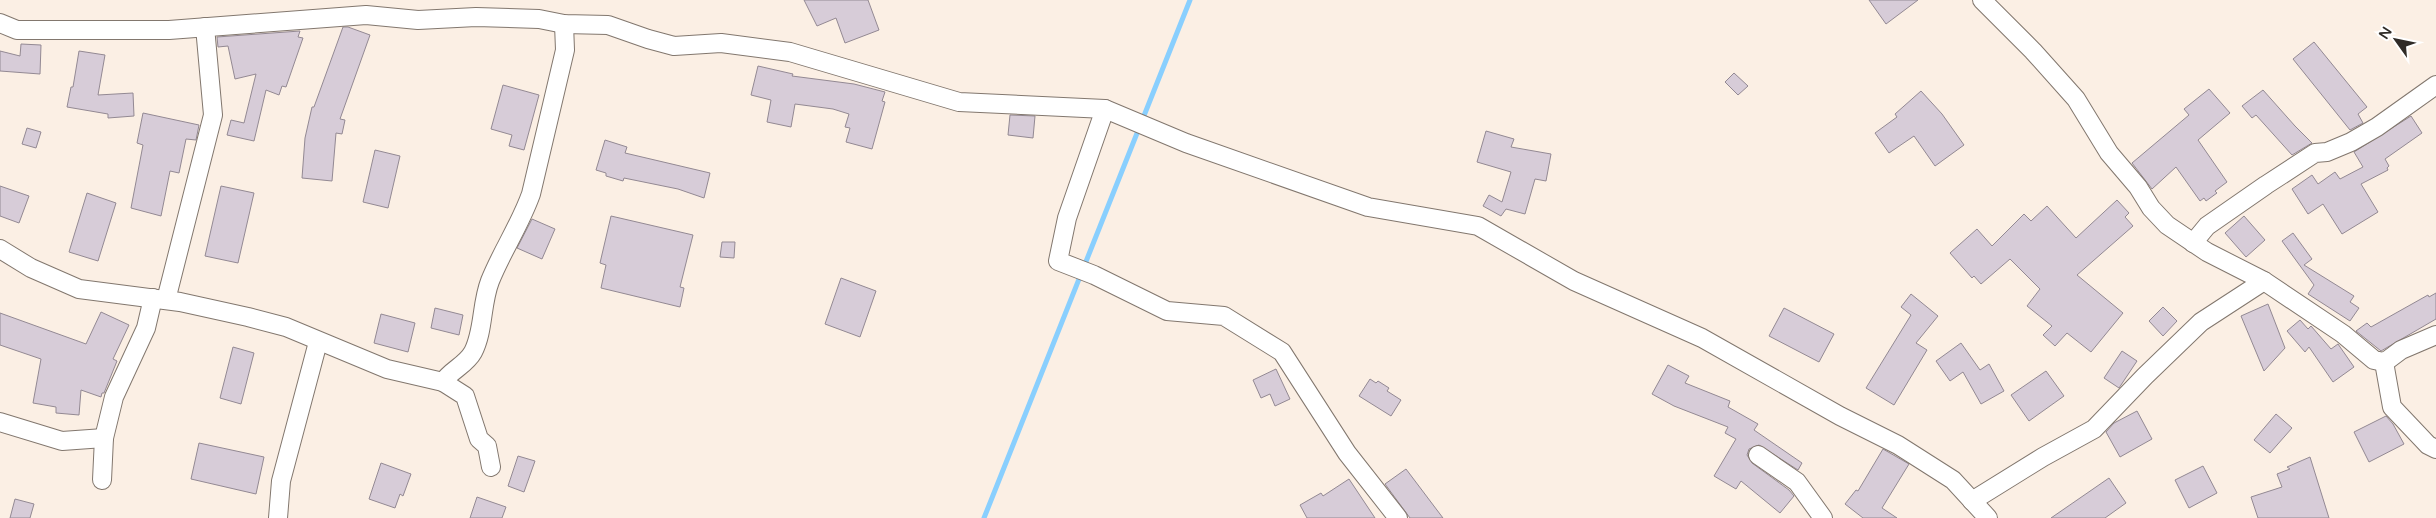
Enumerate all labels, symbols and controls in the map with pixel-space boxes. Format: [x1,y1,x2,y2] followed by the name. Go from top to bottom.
[2371,15,2421,65] north arrow
[2375,24,2396,43] text: N

